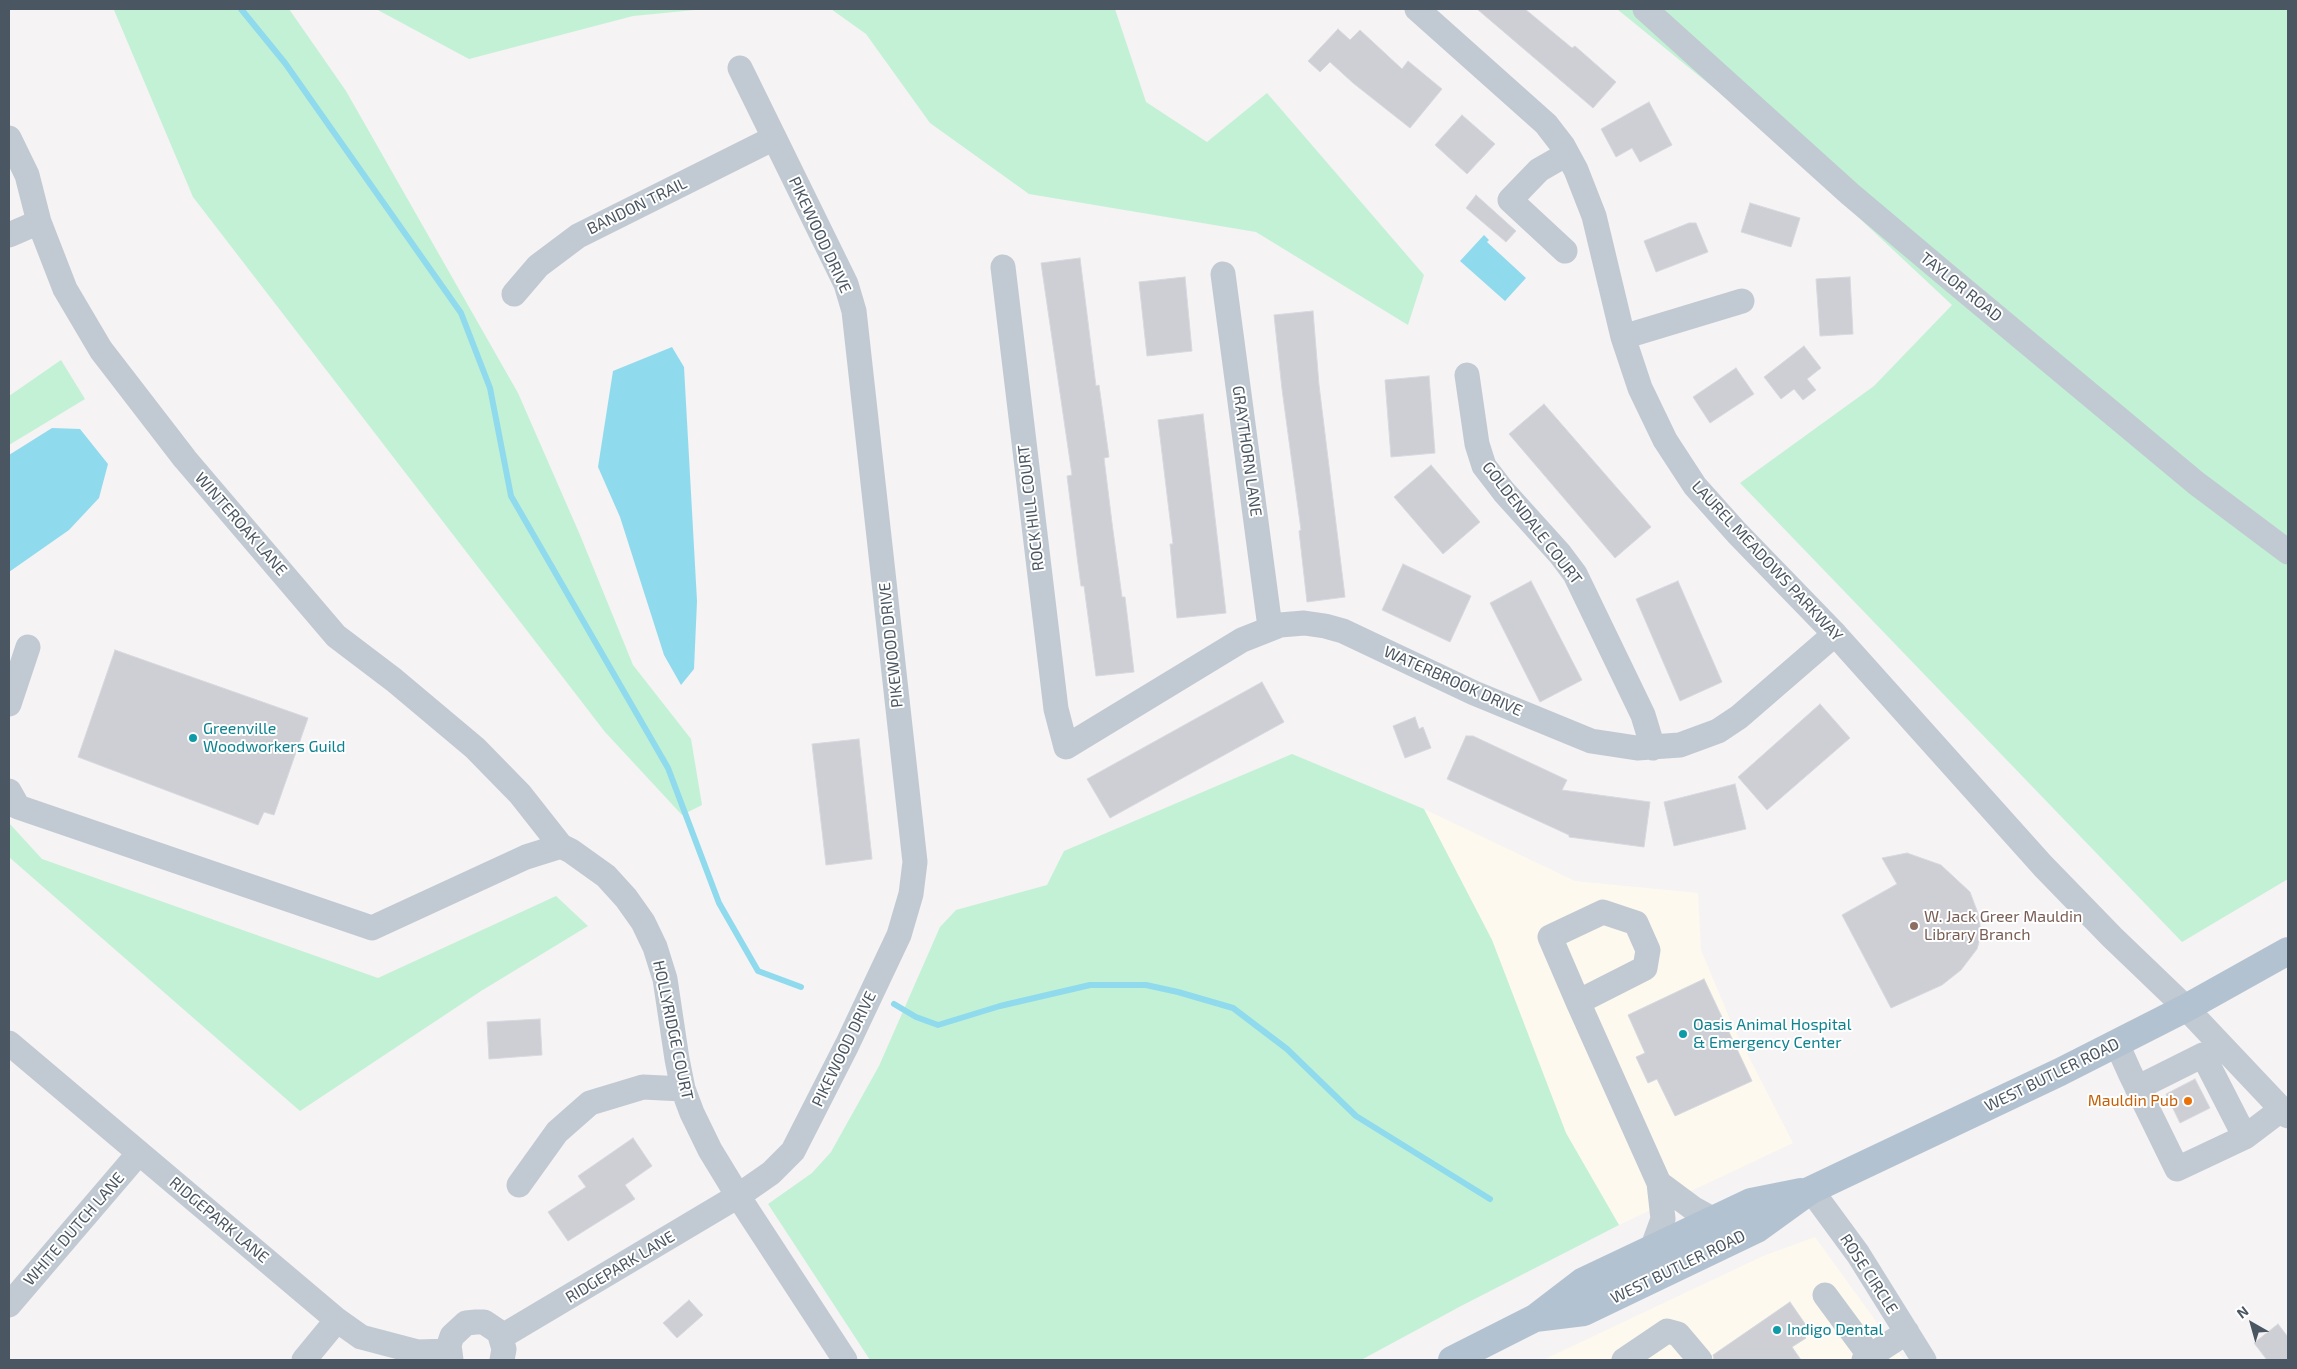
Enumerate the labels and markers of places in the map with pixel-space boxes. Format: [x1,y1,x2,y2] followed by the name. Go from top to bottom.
[203,719,346,757] place label: Greenville Woodworkers Guild
[187,732,199,744] marker: Greenville Woodworkers Guild
[1924,907,2082,945] place label: W. Jack Greer Mauldin Library Branch
[1908,920,1920,932] marker: W. Jack Greer Mauldin Library Branch
[1693,1015,1851,1053] place label: Oasis Animal Hospital & Emergency Center
[1677,1028,1689,1040] marker: Oasis Animal Hospital & Emergency Center
[2088,1091,2178,1111] place label: Mauldin Pub
[2182,1095,2194,1107] marker: Mauldin Pub
[1787,1320,1883,1340] place label: Indigo Dental
[1771,1324,1783,1336] marker: Indigo Dental

